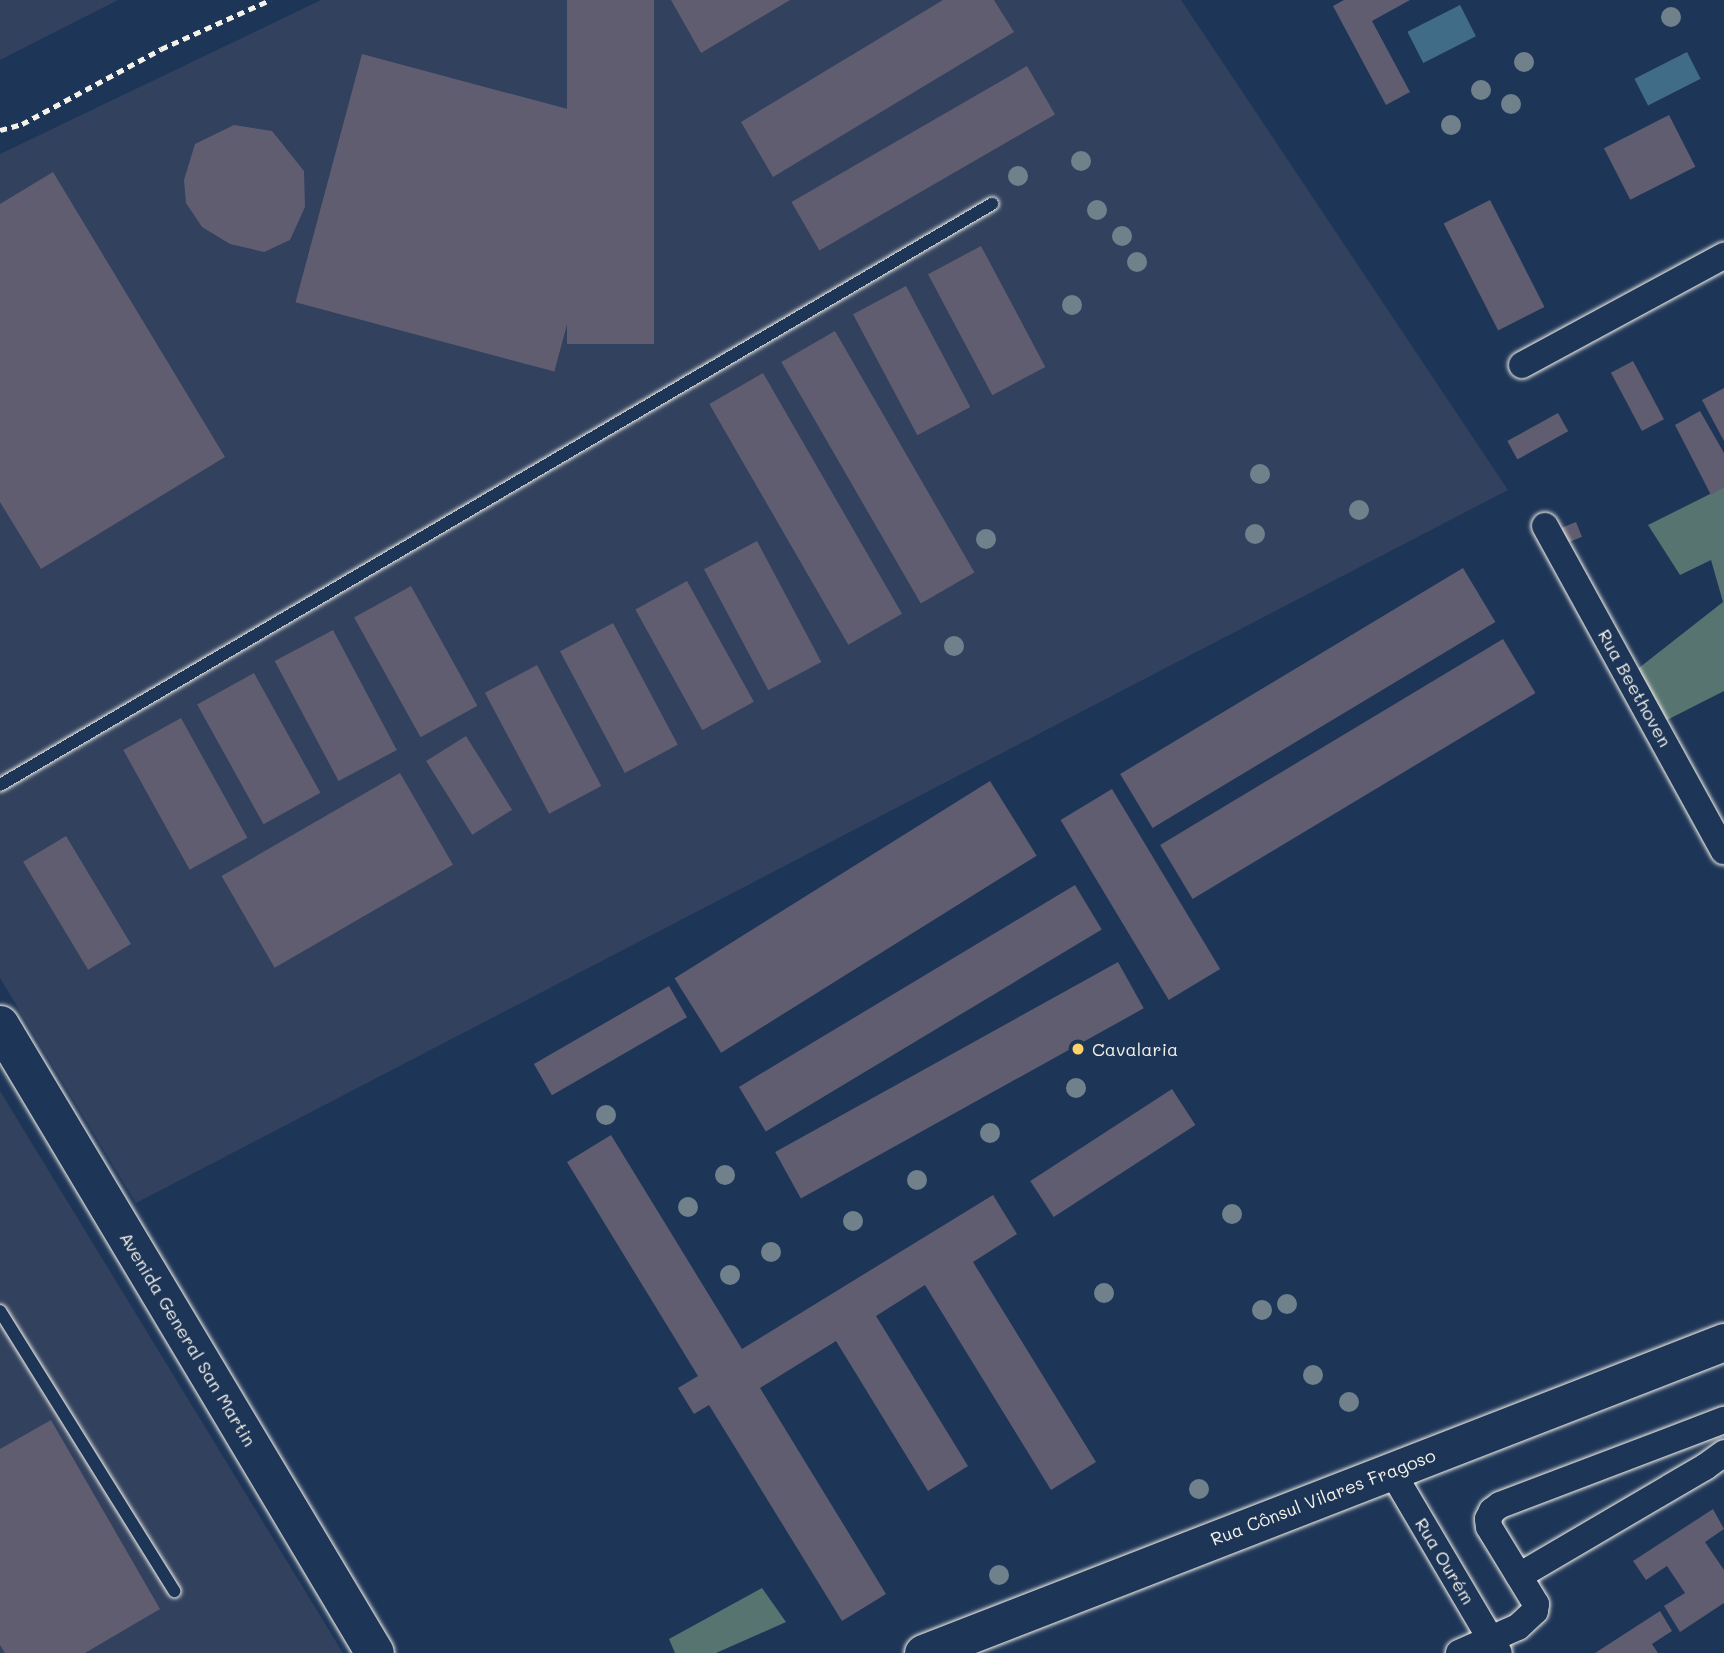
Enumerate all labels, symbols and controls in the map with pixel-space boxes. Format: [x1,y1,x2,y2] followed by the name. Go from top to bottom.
[1594,625,1676,751] street label: Rua Beethoven
[1092,1038,1178,1060] place label: Cavalaria
[1070,1041,1086,1057] marker: Cavalaria
[115,1228,261,1450] street label: Avenida General San Martin
[1208,1444,1438,1550] street label: Rua Cônsul Vilares Fragoso
[1411,1514,1479,1608] street label: Rua Ourém

